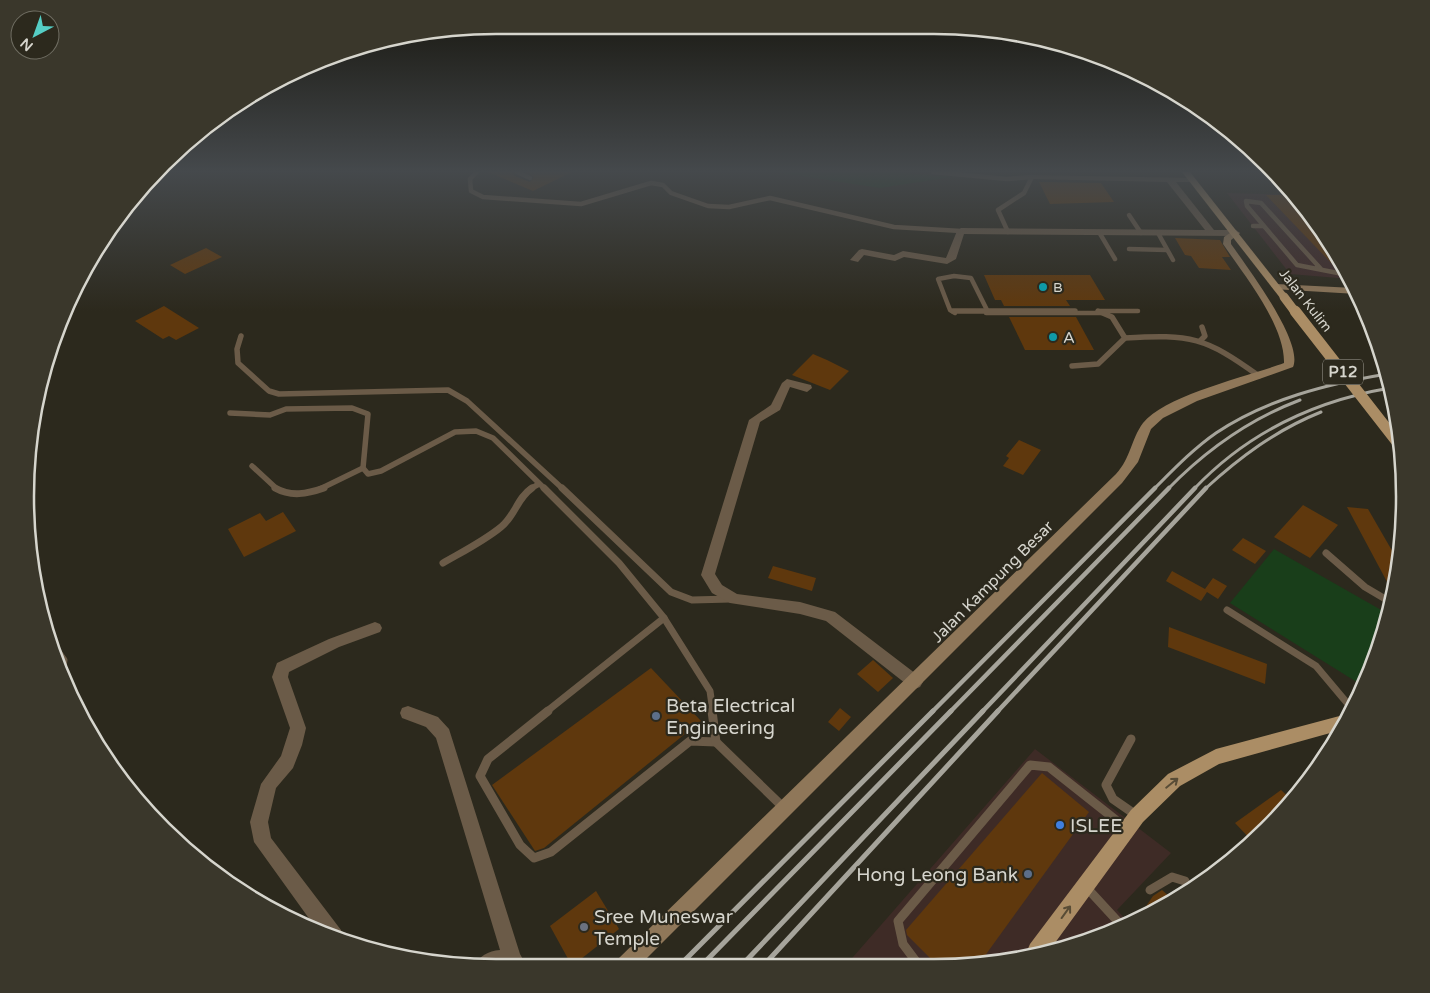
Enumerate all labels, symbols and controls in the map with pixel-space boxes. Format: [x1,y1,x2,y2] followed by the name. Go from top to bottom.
[10,10,60,60] north arrow
[17,34,37,55] text: N
[1276,265,1336,335] street label: Jalan Kulim
[1053,279,1063,296] place label: B
[1037,281,1049,293] marker: B
[1063,328,1075,348] place label: A
[1047,331,1059,343] marker: A
[1323,360,1363,384] road number: P12
[927,516,1059,647] street label: Jalan Kampung Besar
[666,695,795,739] place label: Beta Electrical Engineering
[650,710,662,722] marker: Beta Electrical Engineering
[1165,777,1178,788] one-way arrow
[1070,815,1122,837] place label: ISLEE
[1054,819,1066,831] marker: ISLEE
[856,864,1018,886] place label: Hong Leong Bank
[1022,868,1034,880] marker: Hong Leong Bank
[1061,905,1071,919] one-way arrow
[594,906,734,950] place label: Sree Muneswar Temple
[578,921,590,933] marker: Sree Muneswar Temple

